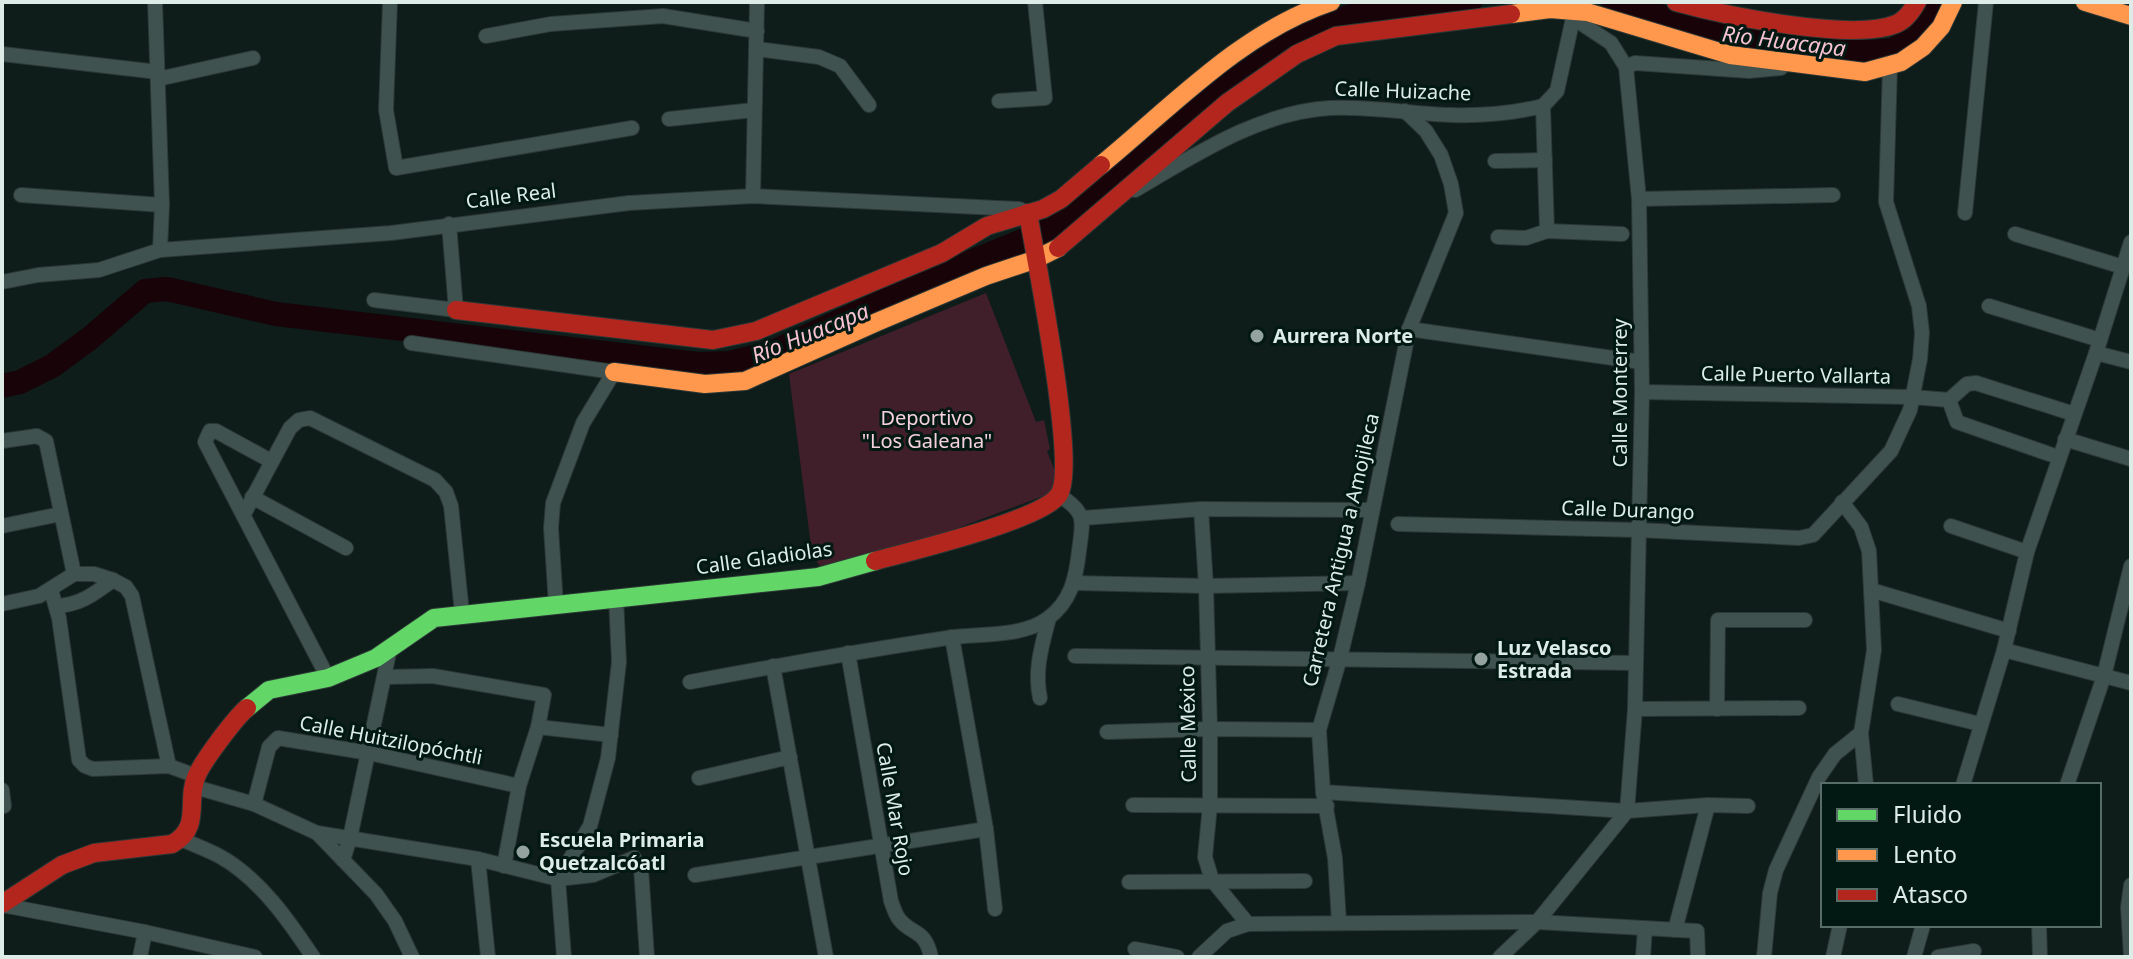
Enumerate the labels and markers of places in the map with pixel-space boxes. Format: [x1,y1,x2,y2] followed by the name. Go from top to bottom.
[1273,322,1413,349] place label: Aurrera Norte
[1248,327,1266,345] marker: Aurrera Norte
[1497,634,1612,684] place label: Luz Velasco Estrada
[1472,650,1490,668] marker: Luz Velasco Estrada
[539,826,704,876] place label: Escuela Primaria Quetzalcóatl
[514,843,532,861] marker: Escuela Primaria Quetzalcóatl

